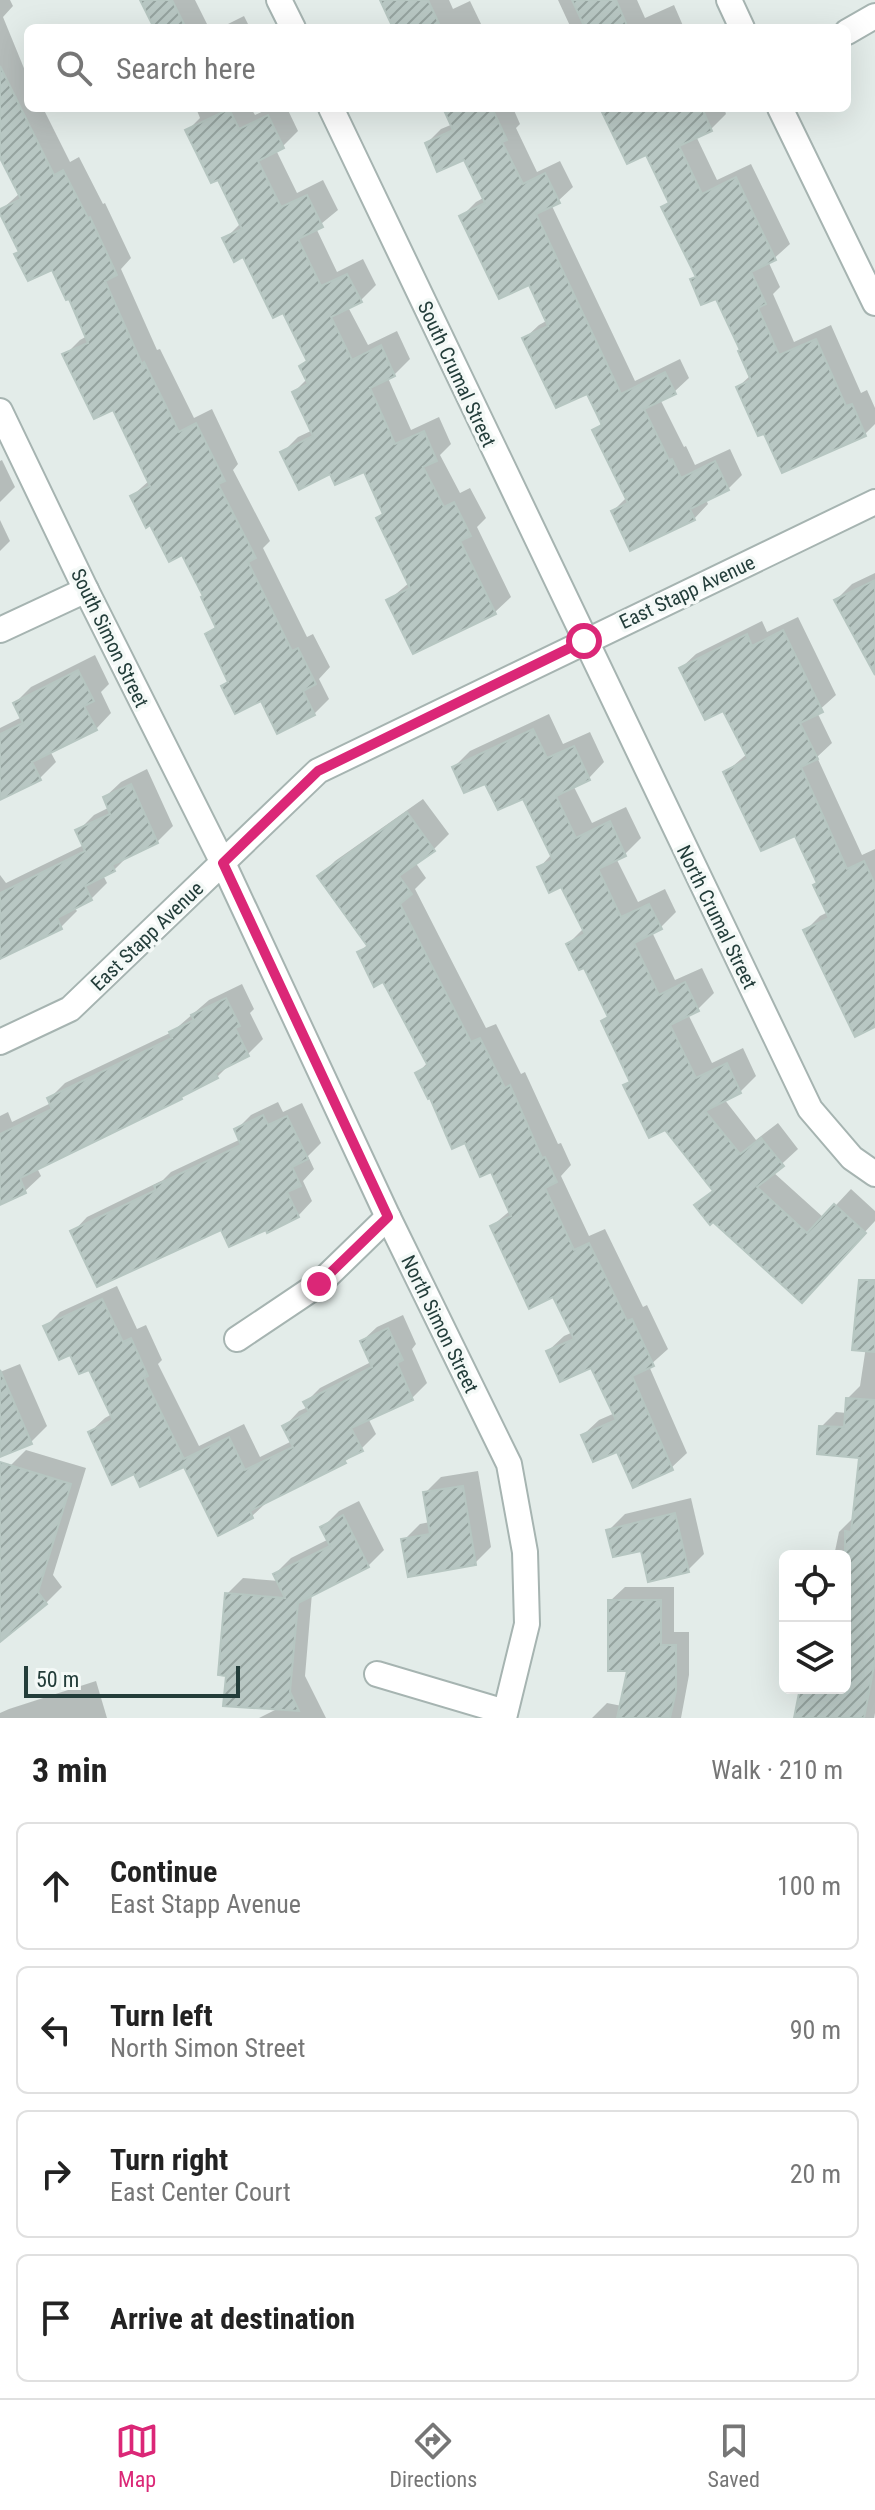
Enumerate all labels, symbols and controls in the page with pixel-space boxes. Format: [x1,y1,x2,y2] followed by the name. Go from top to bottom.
[24,24,851,112] search box
[52,46,96,90] icon: search
[116,51,256,86] text: Search here
[413,297,501,451] street label: South Crumal Street
[615,550,759,634] street label: East Stapp Avenue
[66,565,154,711] street label: South Simon Street
[566,623,602,659] route start
[672,841,762,993] street label: North Crumal Street
[86,876,208,996] street label: East Stapp Avenue
[396,1251,484,1397] street label: North Simon Street
[301,1266,337,1302] route end
[779,1550,851,1694] map controls
[779,1550,851,1622] button: locate
[779,1622,851,1694] button: layers
[24,1662,240,1698] scale bar
[36,1667,79,1692] text: 50 m
[32,1750,108,1790] text: 3 min
[711,1755,843,1785] text: Walk · 210 m
[110,1854,217,1889] text: Continue
[34,1864,78,1908] icon: ahead
[777,1871,841,1901] text: 100 m
[110,1889,301,1919] text: East Stapp Avenue
[110,1998,213,2033] text: Turn left
[34,2008,78,2052] icon: left
[790,2015,841,2045] text: 90 m
[110,2033,306,2063] text: North Simon Street
[110,2142,228,2177] text: Turn right
[34,2152,78,2196] icon: right
[790,2159,841,2189] text: 20 m
[110,2177,291,2207] text: East Center Court
[34,2296,78,2340] icon: arrive
[110,2301,355,2336] text: Arrive at destination
[115,2419,159,2492] tab: Map
[389,2419,477,2492] tab: Directions
[708,2419,760,2492] tab: Saved

